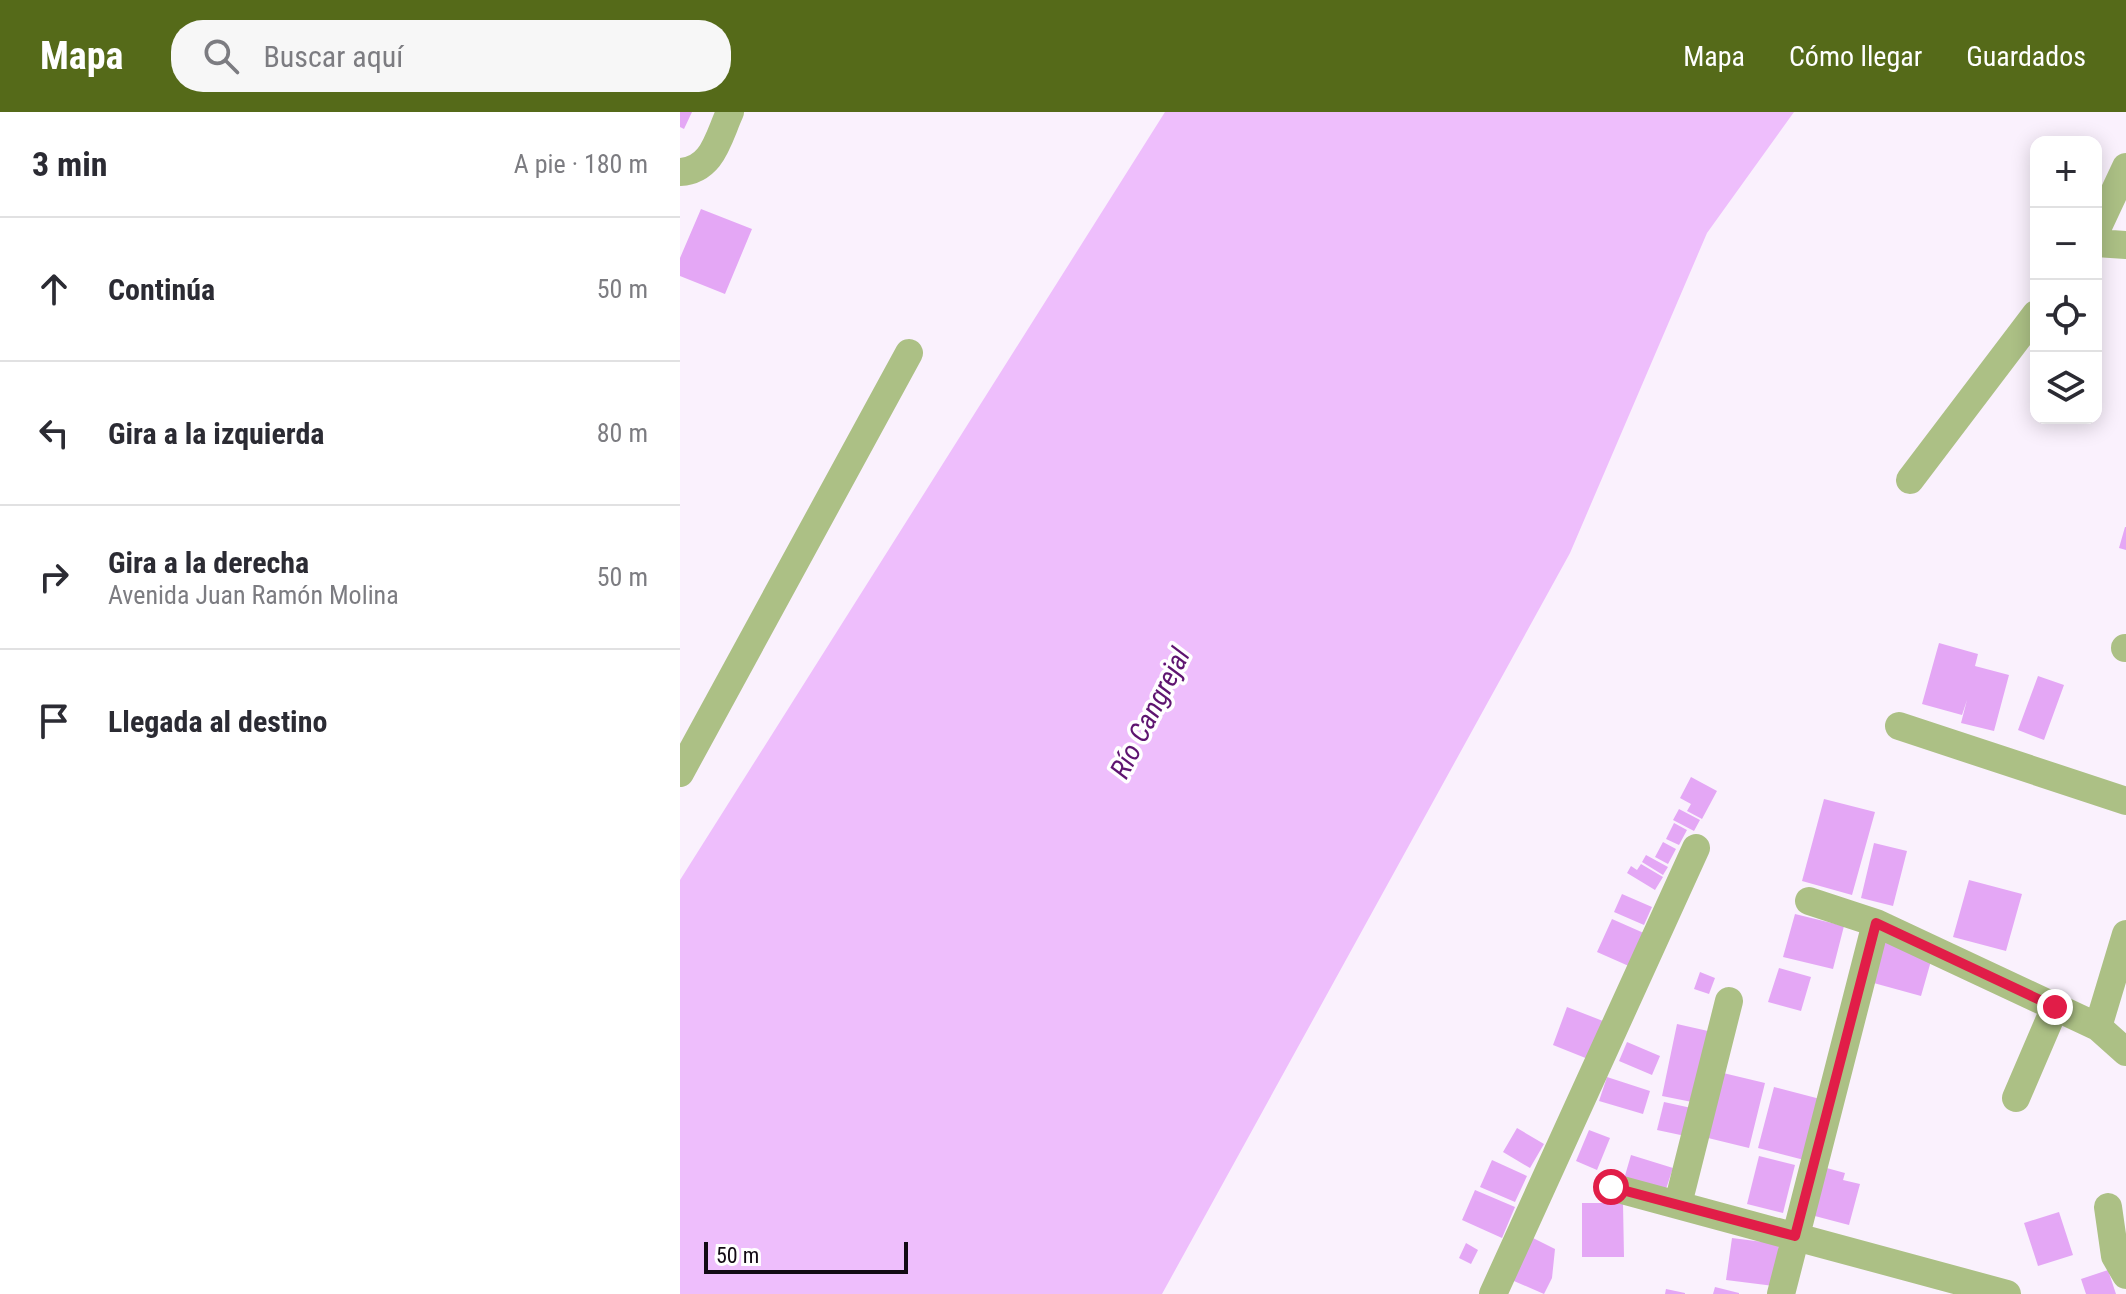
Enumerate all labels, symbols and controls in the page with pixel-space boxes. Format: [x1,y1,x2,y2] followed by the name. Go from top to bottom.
[171,20,731,92] search box
[40,34,123,78] text: Mapa
[199,34,243,78] icon: search
[263,39,403,74] text: Buscar aquí
[1683,40,1745,73] text: Mapa
[1789,40,1922,73] text: Cómo llegar
[1966,40,2086,73] text: Guardados
[2030,136,2102,424] map controls
[2030,136,2102,208] button: +
[32,144,108,184] text: 3 min
[514,149,648,179] text: A pie · 180 m
[2030,208,2102,280] button: −
[32,267,76,311] icon: ahead
[108,272,215,307] text: Continúa
[597,274,648,304] text: 50 m
[2030,280,2102,352] button: locate
[2030,352,2102,424] button: layers
[32,411,76,455] icon: left
[108,416,324,451] text: Gira a la izquierda
[597,418,648,448] text: 80 m
[108,545,309,580] text: Gira a la derecha
[32,555,76,599] icon: right
[597,562,648,592] text: 50 m
[108,580,399,610] text: Avenida Juan Ramón Molina
[1103,642,1197,784] water label: Río Cangrejal
[32,699,76,743] icon: arrive
[108,704,327,739] text: Llegada al destino
[2037,989,2073,1025] route end
[1593,1169,1629,1205] route start
[704,1238,908,1274] scale bar
[716,1243,759,1268] text: 50 m

